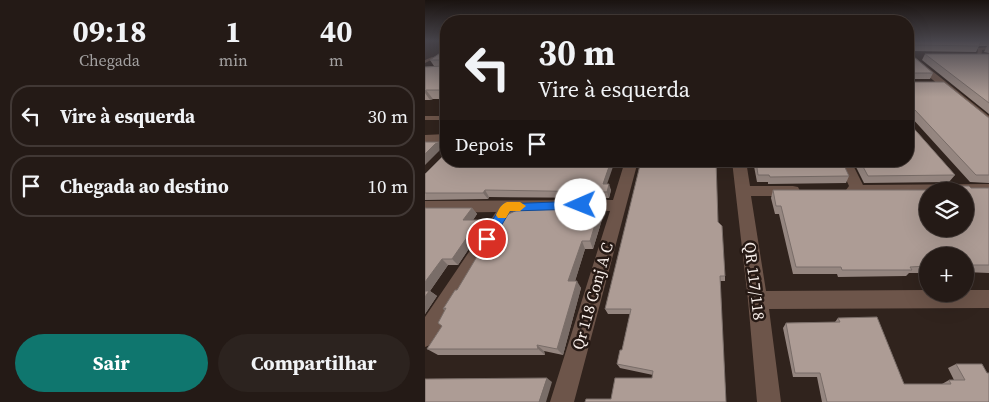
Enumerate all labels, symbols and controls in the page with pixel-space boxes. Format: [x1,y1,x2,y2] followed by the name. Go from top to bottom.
[72,11,146,52] text: 09:18
[225,11,241,52] text: 1
[320,11,353,52] text: 40
[538,29,615,77] text: 30 m
[455,35,520,100] icon: left
[79,49,140,71] text: Chegada
[219,49,248,71] text: min
[329,49,344,71] text: m
[538,74,690,104] text: Vire à esquerda
[17,102,45,130] icon: left
[60,103,195,129] text: Vire à esquerda
[367,103,408,129] text: 30 m
[523,130,551,158] icon: arrive
[455,131,513,157] text: Depois
[17,172,45,200] icon: arrive
[60,173,229,199] text: Chegada ao destino
[367,173,408,199] text: 10 m
[554,178,606,230] position arrow
[919,182,974,302] map controls
[919,182,974,237] button: layers
[466,218,508,260] pin
[473,225,501,253] icon: arrive
[566,240,618,352] street label: Qr 118 Conj A C
[739,241,771,321] street label: QR 117/118
[919,247,974,302] button: +
[15,334,208,392] button: Sair
[218,334,410,392] button: Compartilhar

